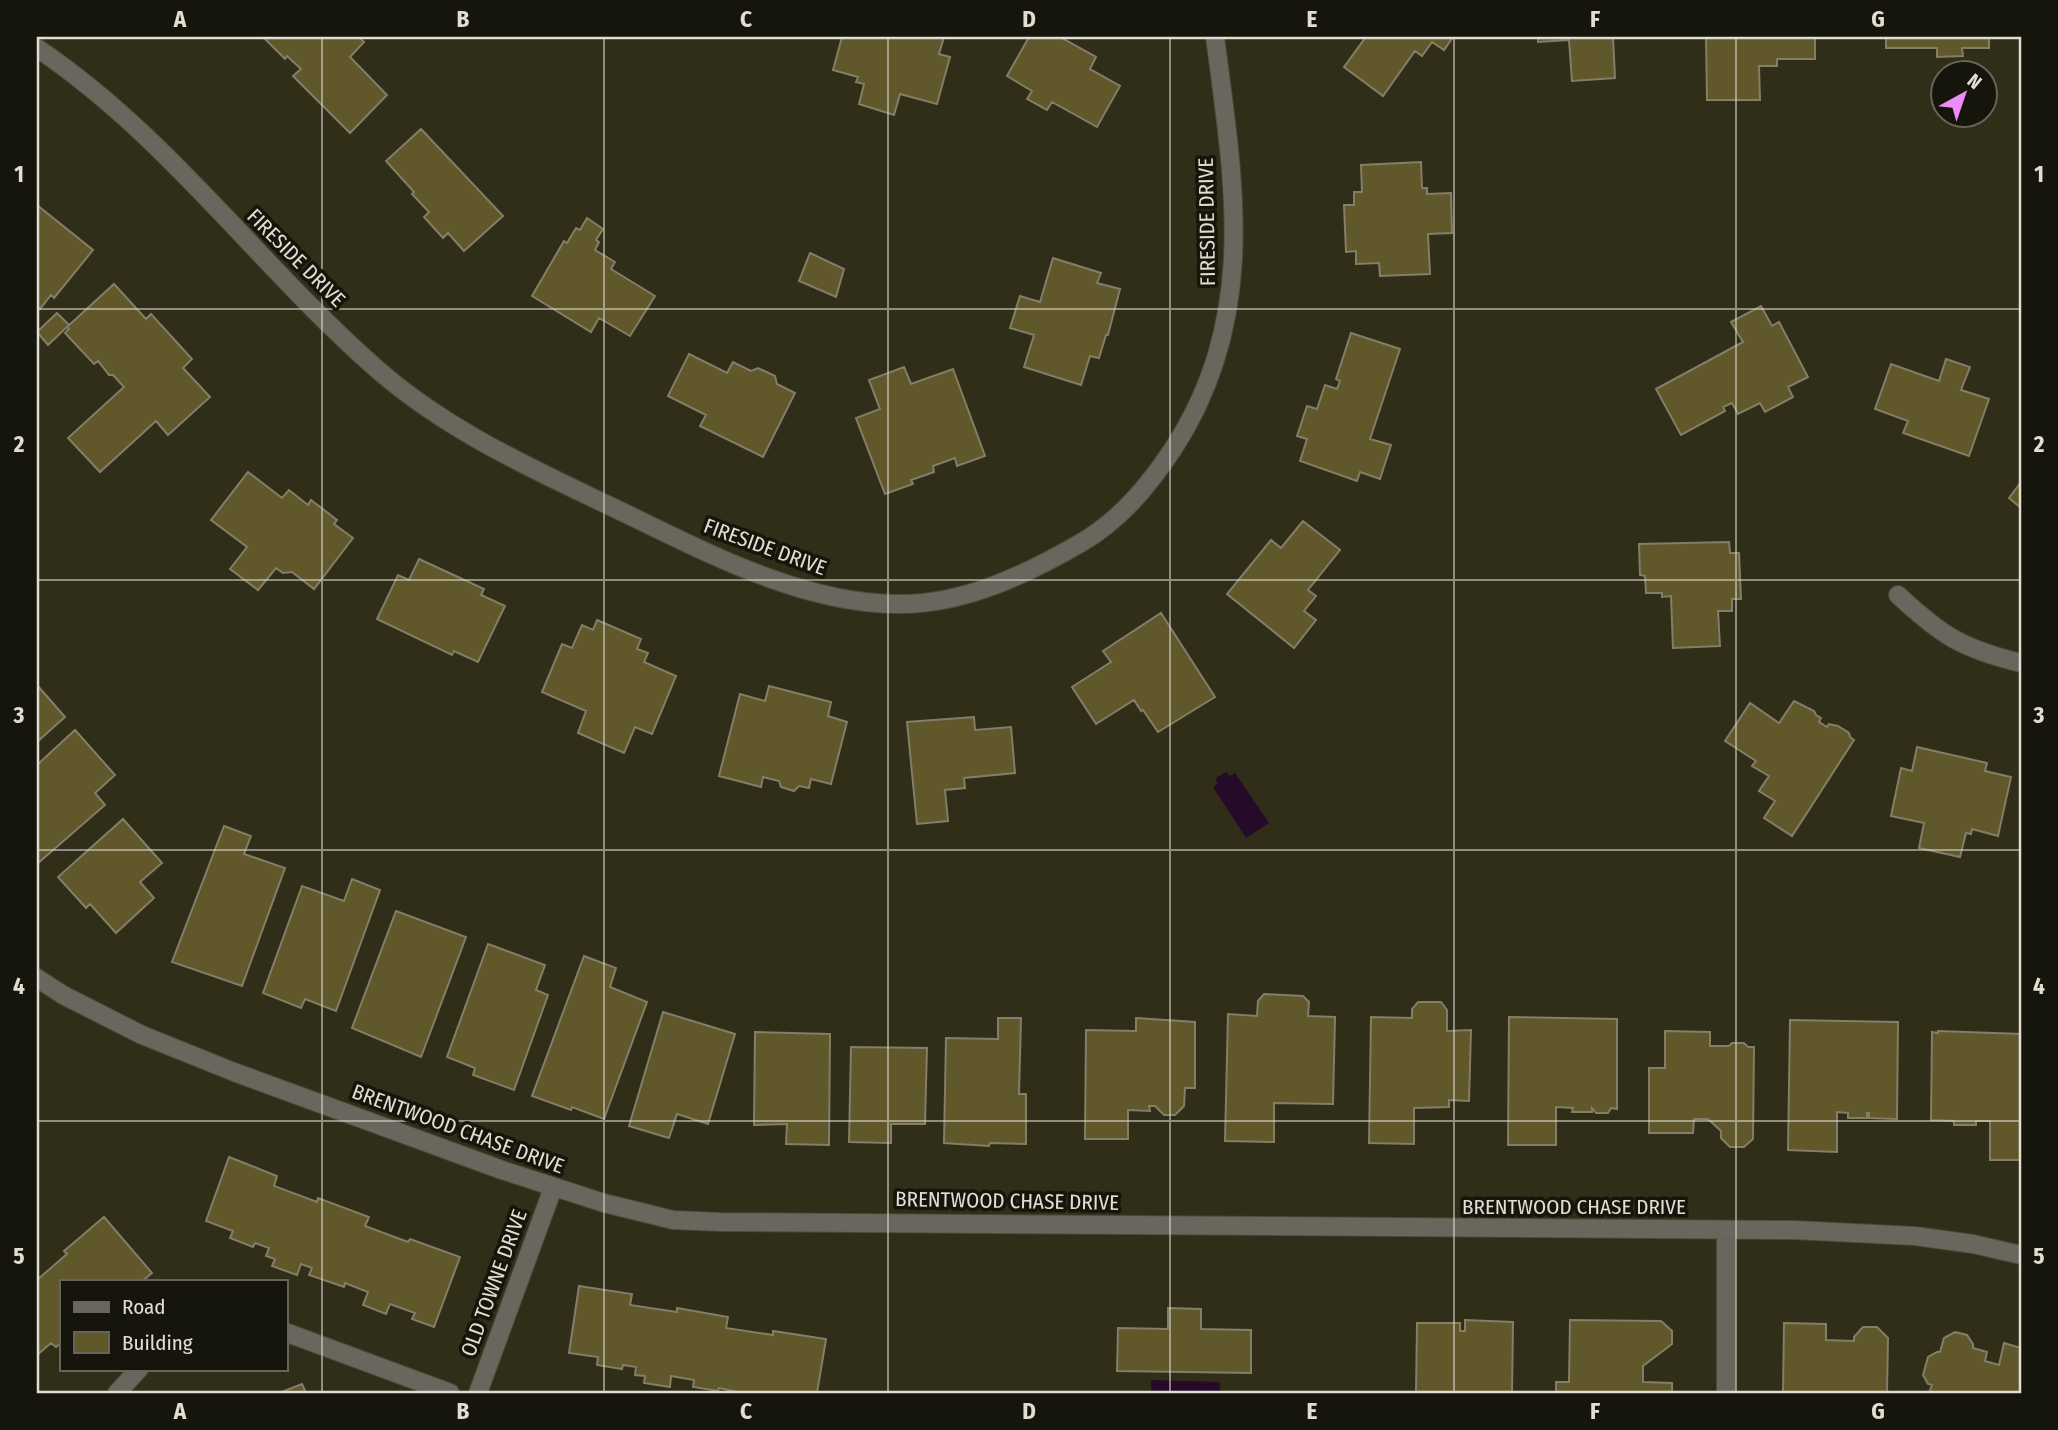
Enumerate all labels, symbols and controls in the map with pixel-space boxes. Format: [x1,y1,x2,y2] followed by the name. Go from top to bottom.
[173,5,187,33] text: A
[457,5,470,33] text: B
[740,5,752,33] text: C
[1022,5,1036,33] text: D
[1307,5,1318,33] text: E
[1590,5,1600,33] text: F
[1871,5,1885,33] text: G
[1928,60,1998,130] north arrow
[1963,69,1986,94] text: N
[1193,157,1221,286] street label: FIRESIDE DRIVE
[14,160,24,188] text: 1
[2034,160,2044,188] text: 1
[241,203,351,313] street label: FIRESIDE DRIVE
[13,430,25,458] text: 2
[2033,430,2045,458] text: 2
[700,513,830,581] street label: FIRESIDE DRIVE
[13,701,25,729] text: 3
[2033,701,2045,729] text: 3
[13,972,25,1000] text: 4
[2033,972,2045,1000] text: 4
[348,1079,568,1180] street label: BRENTWOOD CHASE DRIVE
[895,1186,1119,1216] street label: BRENTWOOD CHASE DRIVE
[1462,1194,1686,1220] street label: BRENTWOOD CHASE DRIVE
[455,1206,533,1360] street label: OLD TOWNE DRIVE
[13,1242,25,1270] text: 5
[2033,1242,2045,1270] text: 5
[60,1280,287,1370] legend
[122,1294,166,1320] text: Road
[122,1330,193,1356] text: Building
[173,1397,187,1425] text: A
[457,1397,470,1425] text: B
[740,1397,752,1425] text: C
[1022,1397,1036,1425] text: D
[1307,1397,1318,1425] text: E
[1590,1397,1600,1425] text: F
[1871,1397,1885,1425] text: G

